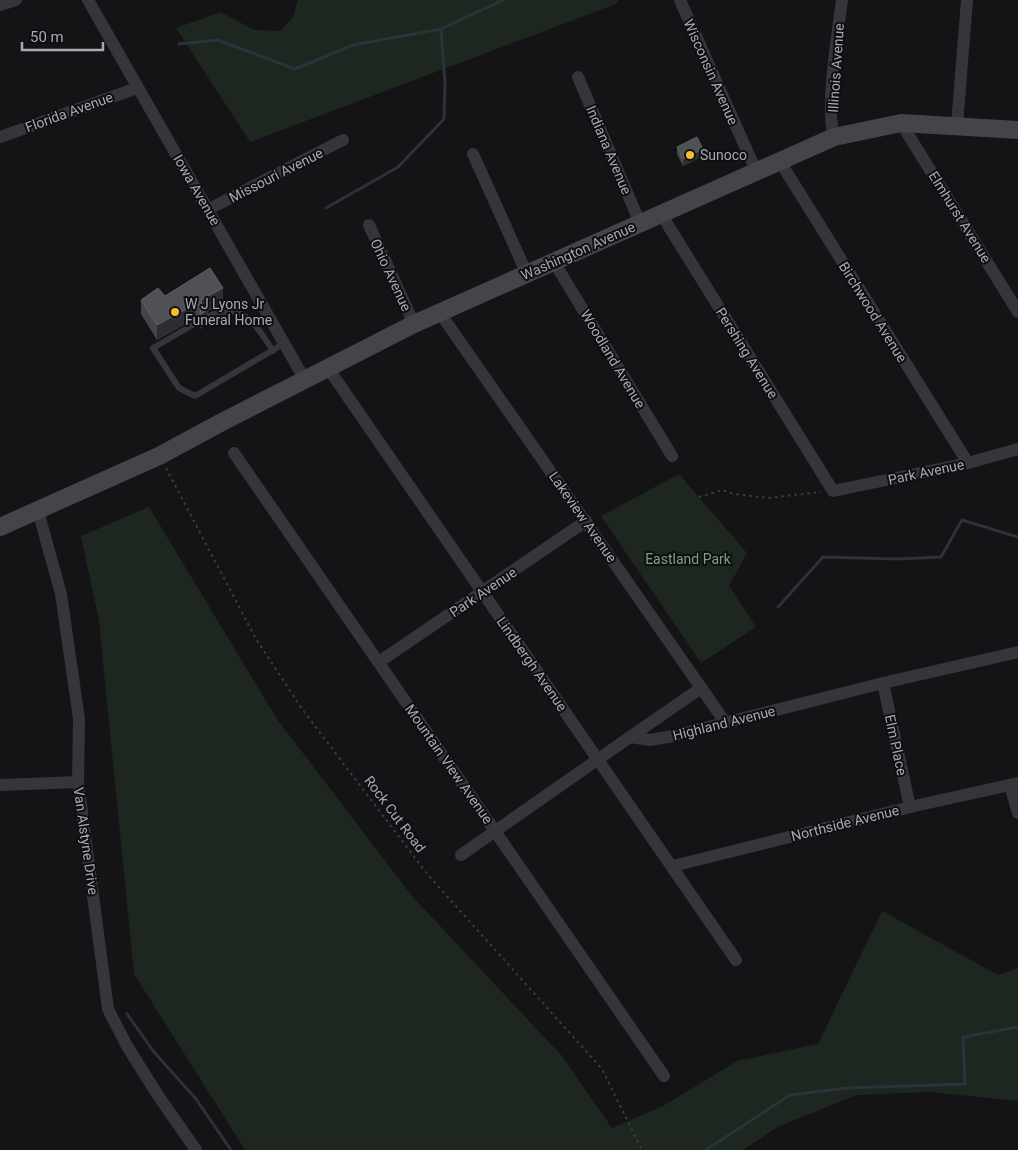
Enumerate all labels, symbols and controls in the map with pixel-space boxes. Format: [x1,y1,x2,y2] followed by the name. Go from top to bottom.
[681,17,741,127] street label: Wisconsin Avenue
[22,20,104,52] scale bar
[825,23,847,113] street label: Illinois Avenue
[30,28,64,46] text: 50 m
[23,89,115,135] street label: Florida Avenue
[583,103,635,197] street label: Indiana Avenue
[226,144,326,206] street label: Missouri Avenue
[700,147,747,163] place label: Sunoco
[684,149,696,161] marker: Sunoco
[170,152,224,228] street label: Iowa Avenue
[925,168,995,266] street label: Elmhurst Avenue
[518,219,638,283] street label: Washington Avenue
[367,236,415,314] street label: Ohio Avenue
[836,259,910,365] street label: Birchwood Avenue
[185,296,272,328] place label: W J Lyons Jr Funeral Home
[713,305,781,401] street label: Pershing Avenue
[169,306,181,318] marker: W J Lyons Jr Funeral Home
[577,307,649,411] street label: Woodland Avenue
[886,456,966,488] street label: Park Avenue
[546,469,620,565] street label: Lakeview Avenue
[645,551,732,567] park label: Eastland Park
[446,564,520,620] street label: Park Avenue
[494,614,570,714] street label: Lindbergh Avenue
[402,701,496,827] street label: Mountain View Avenue
[671,703,777,743] street label: Highland Avenue
[882,713,910,777] street label: Elm Place
[361,773,429,855] street label: Rock Cut Road
[71,786,101,896] street label: Van Alstyne Drive
[789,802,901,844] street label: Northside Avenue

